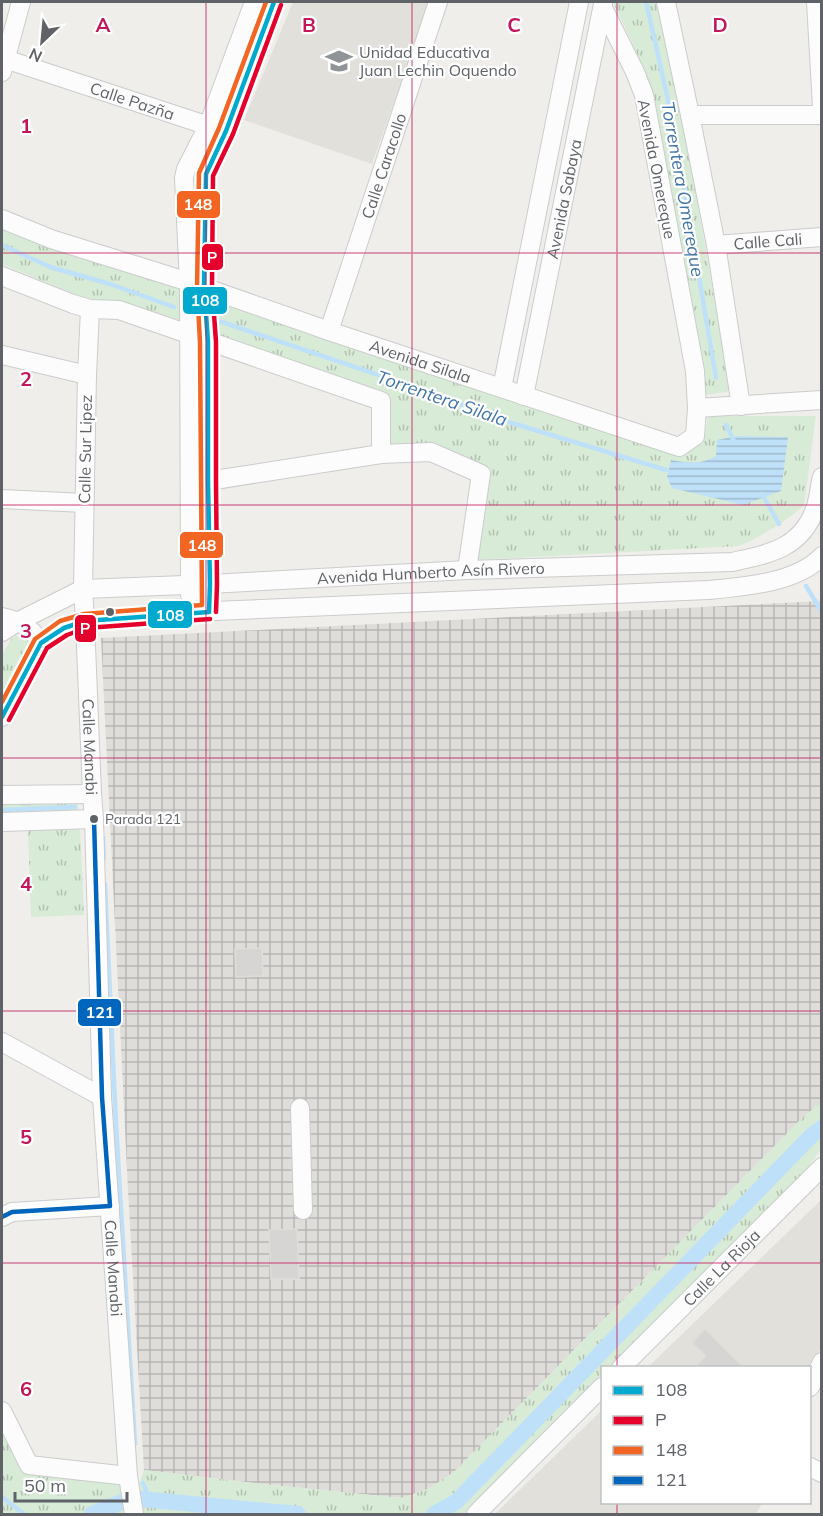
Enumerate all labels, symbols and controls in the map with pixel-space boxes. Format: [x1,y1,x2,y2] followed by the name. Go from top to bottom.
[12,12,72,72] north arrow
[96,12,111,37] text: A
[302,12,316,37] text: B
[507,12,521,37] text: C
[712,12,728,37] text: D
[359,42,517,80] place label: Unidad Educativa Juan Lechin Oquendo
[26,44,45,67] text: N
[324,46,354,76] school or university icon: Unidad Educativa Juan Lechin Oquendo
[87,78,177,124] street label: Calle Pazña
[634,97,680,241] street label: Avenida Omereque
[656,100,710,279] water label: Torrentera Omereque
[357,110,411,221] street label: Calle Caracollo
[20,113,32,138] text: 1
[542,137,586,261] street label: Avenida Sabaya
[176,190,221,219] line badge: 148
[184,194,213,214] text: 148
[733,229,803,254] street label: Calle Cali
[201,243,224,271] line badge: P
[207,247,218,267] text: P
[182,286,228,315] line badge: 108
[191,290,220,310] text: 108
[367,335,474,387] street label: Avenida Silala
[374,365,511,431] water label: Torrentera Silala
[20,366,32,391] text: 2
[74,394,96,504] street label: Calle Sur Lipez
[179,531,224,559] line badge: 148
[188,535,217,555] text: 148
[316,558,545,588] street label: Avenida Humberto Asín Rivero
[147,600,193,629] line badge: 108
[156,605,185,625] text: 108
[104,606,116,618] unlabelled marker
[74,614,97,643] line badge: P
[20,618,32,643] text: 3
[80,618,91,638] text: P
[78,698,102,795] street label: Calle Manabi
[105,810,181,828] place label: Parada 121
[88,813,100,825] marker: Parada 121
[20,871,32,896] text: 4
[77,998,122,1027] line badge: 121
[86,1002,114,1022] text: 121
[20,1124,32,1149] text: 5
[100,1219,127,1317] street label: Calle Manabi
[679,1225,764,1310] street label: Calle La Rioja
[601,1366,811,1504] legend
[20,1376,32,1401] text: 6
[655,1378,687,1401] text: 108
[655,1408,667,1431] text: P
[655,1438,687,1461] text: 148
[15,1465,128,1503] scale bar
[655,1468,687,1491] text: 121
[24,1474,66,1497] text: 50 m

